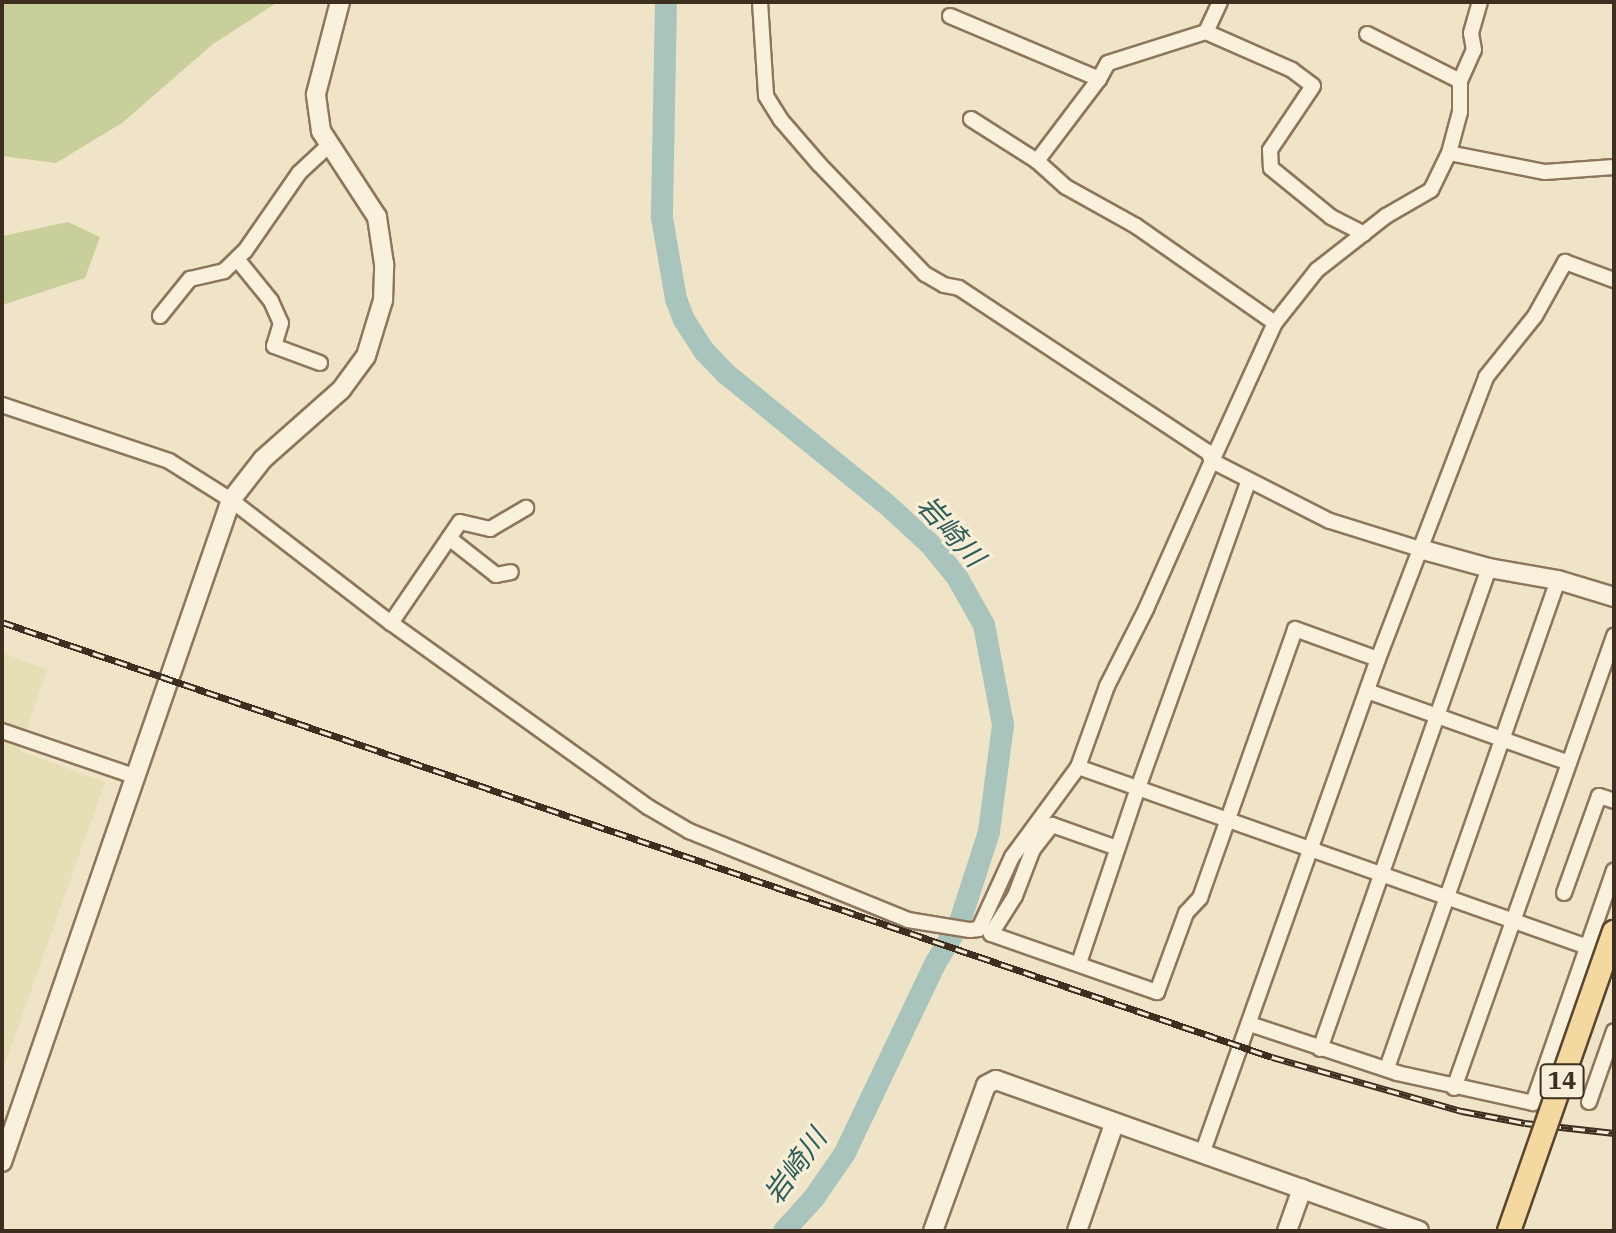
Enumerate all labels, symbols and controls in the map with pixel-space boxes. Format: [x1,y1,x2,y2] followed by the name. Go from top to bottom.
[910,489,992,573] water label: 岩崎川
[1538,1061,1586,1101] road number: 14
[757,1122,833,1210] water label: 岩崎川

